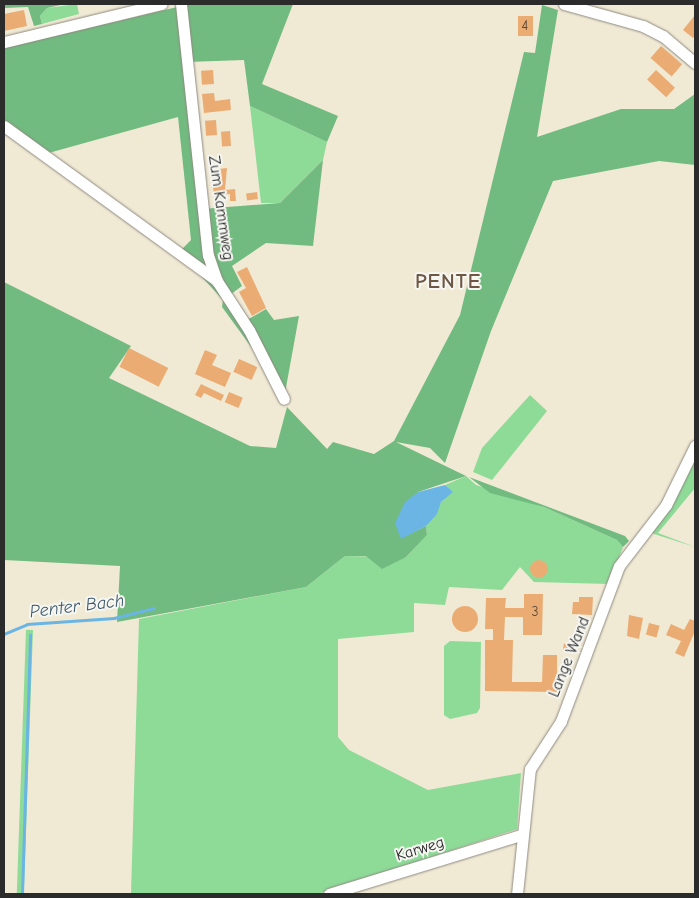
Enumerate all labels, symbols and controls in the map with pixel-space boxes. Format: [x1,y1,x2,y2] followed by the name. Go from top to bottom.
[522,18,528,34] house number: 4
[204,154,238,262] street label: Zum Kammweg
[414,268,482,294] district label: PENTE
[28,590,126,624] water label: Penter Bach
[531,604,539,620] house number: 3
[544,614,594,700] street label: Lange Wand
[394,833,446,865] street label: Karweg

